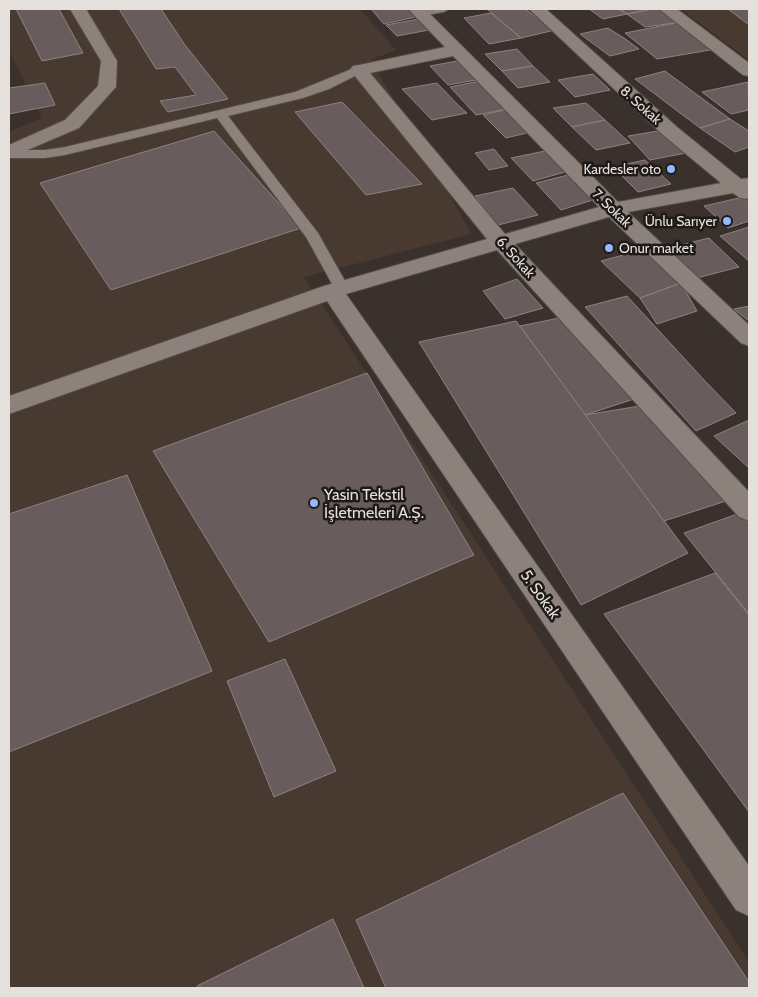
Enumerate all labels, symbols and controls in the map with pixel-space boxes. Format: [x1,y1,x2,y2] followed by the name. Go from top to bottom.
[617,82,666,129] street label: 8. Sokak
[583,160,661,178] place label: Kardesler oto
[665,163,677,175] marker: Kardesler oto
[589,185,636,232] street label: 7. Sokak
[645,212,718,230] place label: Ünlu Sarıyer
[721,215,733,227] marker: Ünlu Sarıyer
[493,233,540,282] street label: 6. Sokak
[619,239,694,257] place label: Onur market
[603,242,615,254] marker: Onur market
[323,485,424,522] place label: Yasin Tekstil İşletmeleri A.Ş.
[308,497,320,509] marker: Yasin Tekstil İşletmeleri A.Ş.
[517,566,565,623] street label: 5. Sokak

